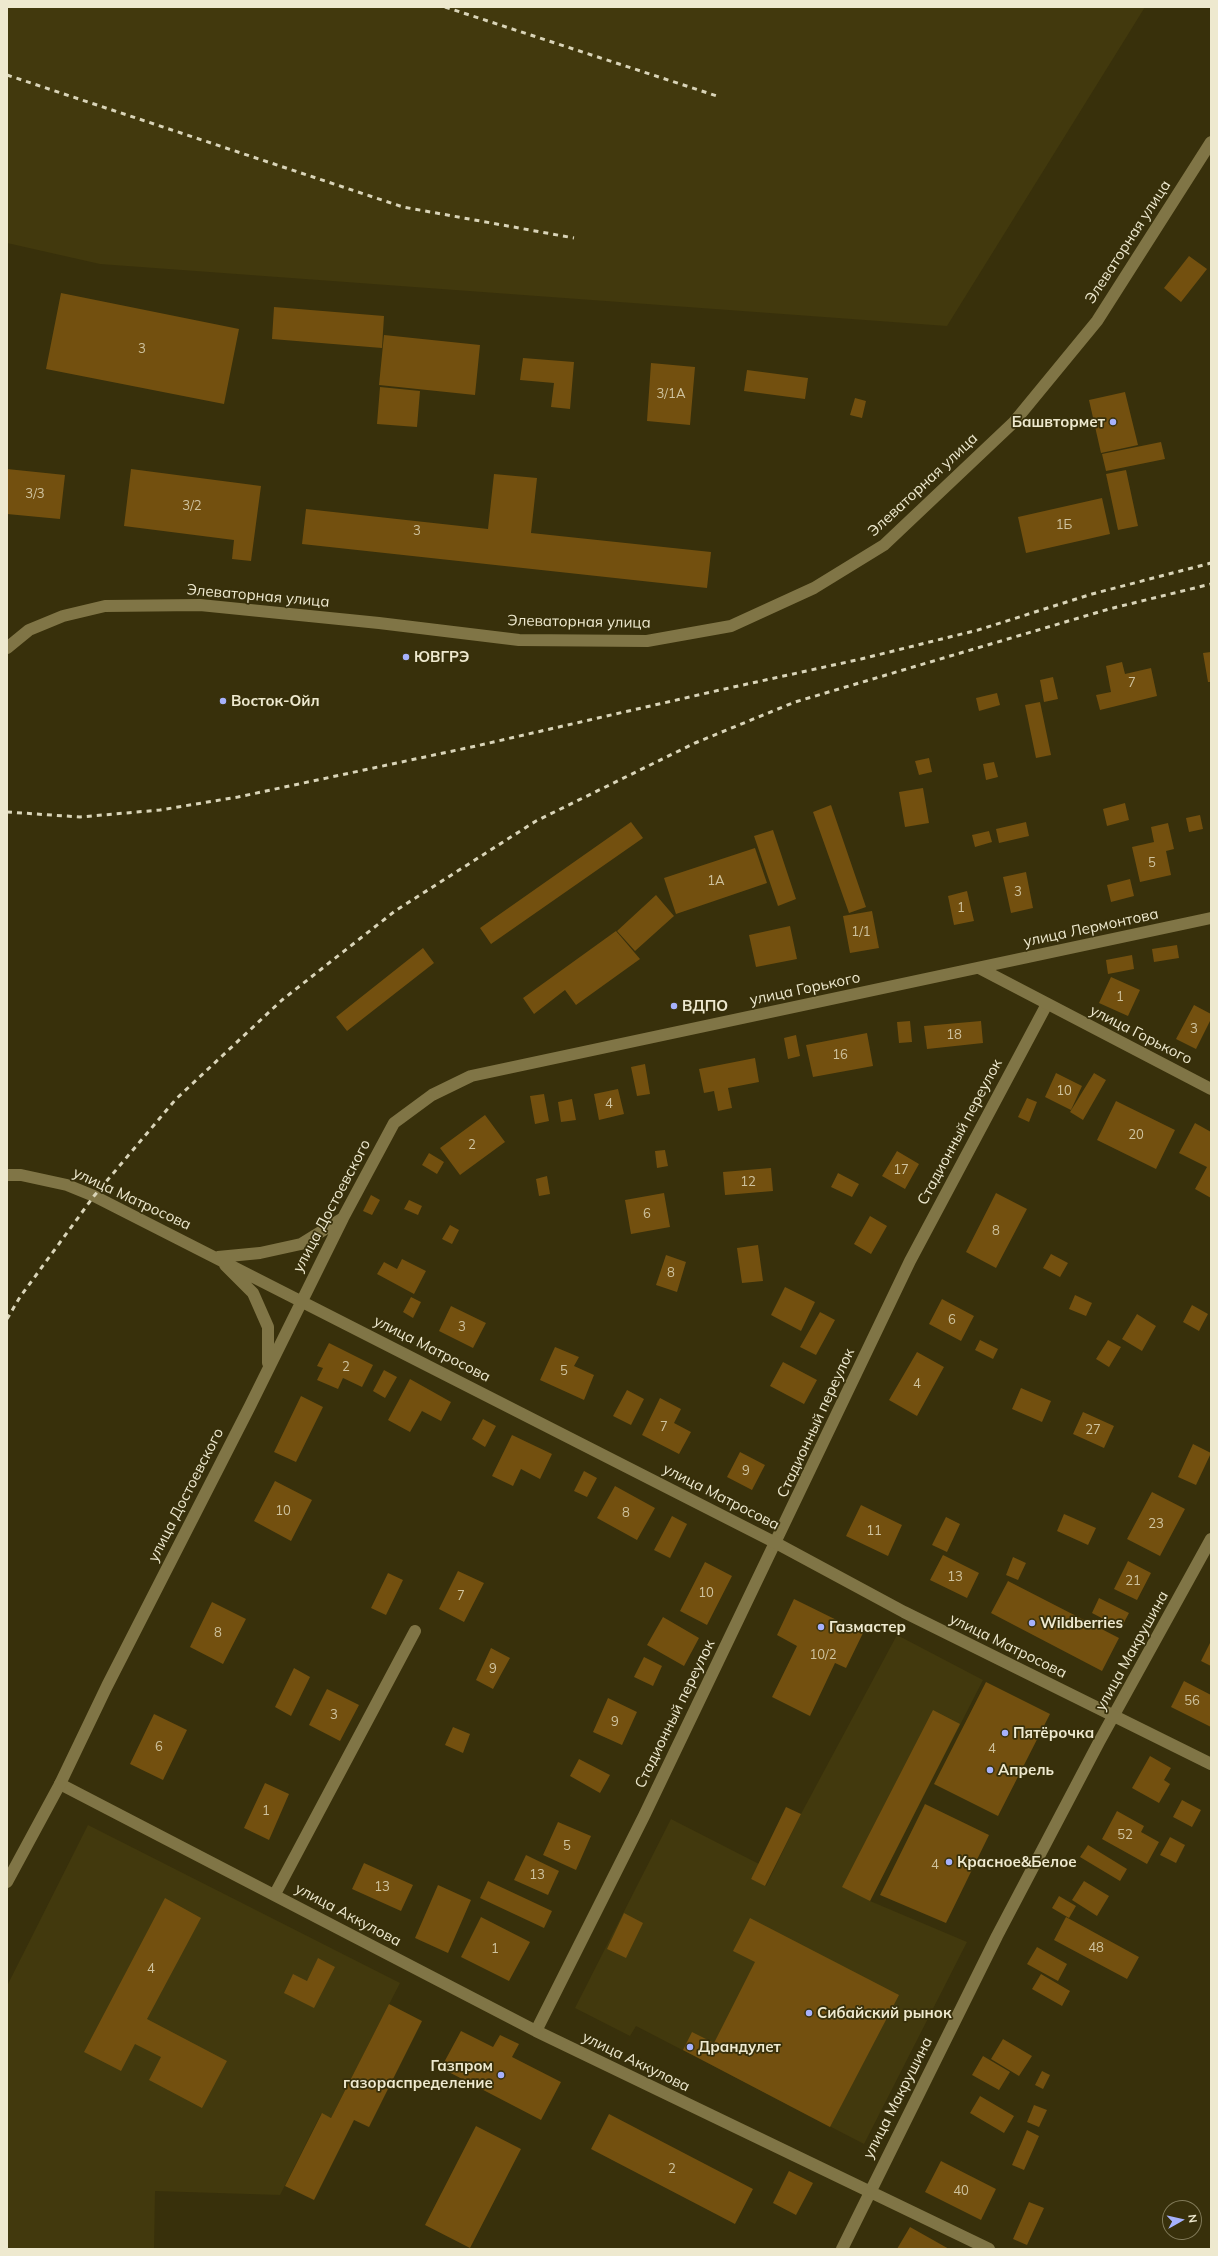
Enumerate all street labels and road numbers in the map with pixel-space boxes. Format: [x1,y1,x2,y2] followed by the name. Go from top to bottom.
[1081,177,1175,307] street label: Элеваторная улица
[864,429,982,541] street label: Элеваторная улица
[186,581,330,611] street label: Элеваторная улица
[507,612,651,632] street label: Элеваторная улица
[1022,905,1160,951] street label: улица Лермонтова
[748,969,862,1009] street label: улица Горького
[1087,1001,1195,1069] street label: улица Горького
[914,1056,1006,1208] street label: Стадионный переулок
[289,1136,375,1276] street label: улица Достоевского
[70,1164,194,1234] street label: улица Матросова
[371,1312,493,1386] street label: улица Матросова
[773,1345,859,1501] street label: Стадионный переулок
[144,1425,228,1565] street label: улица Достоевского
[660,1460,782,1534] street label: улица Матросова
[1092,1588,1172,1714] street label: улица Макрушина
[946,1610,1070,1682] street label: улица Матросова
[631,1637,719,1791] street label: Стадионный переулок
[292,1879,404,1951] street label: улица Аккулова
[579,2028,693,2096] street label: улица Аккулова
[860,2034,936,2162] street label: улица Макрушина

